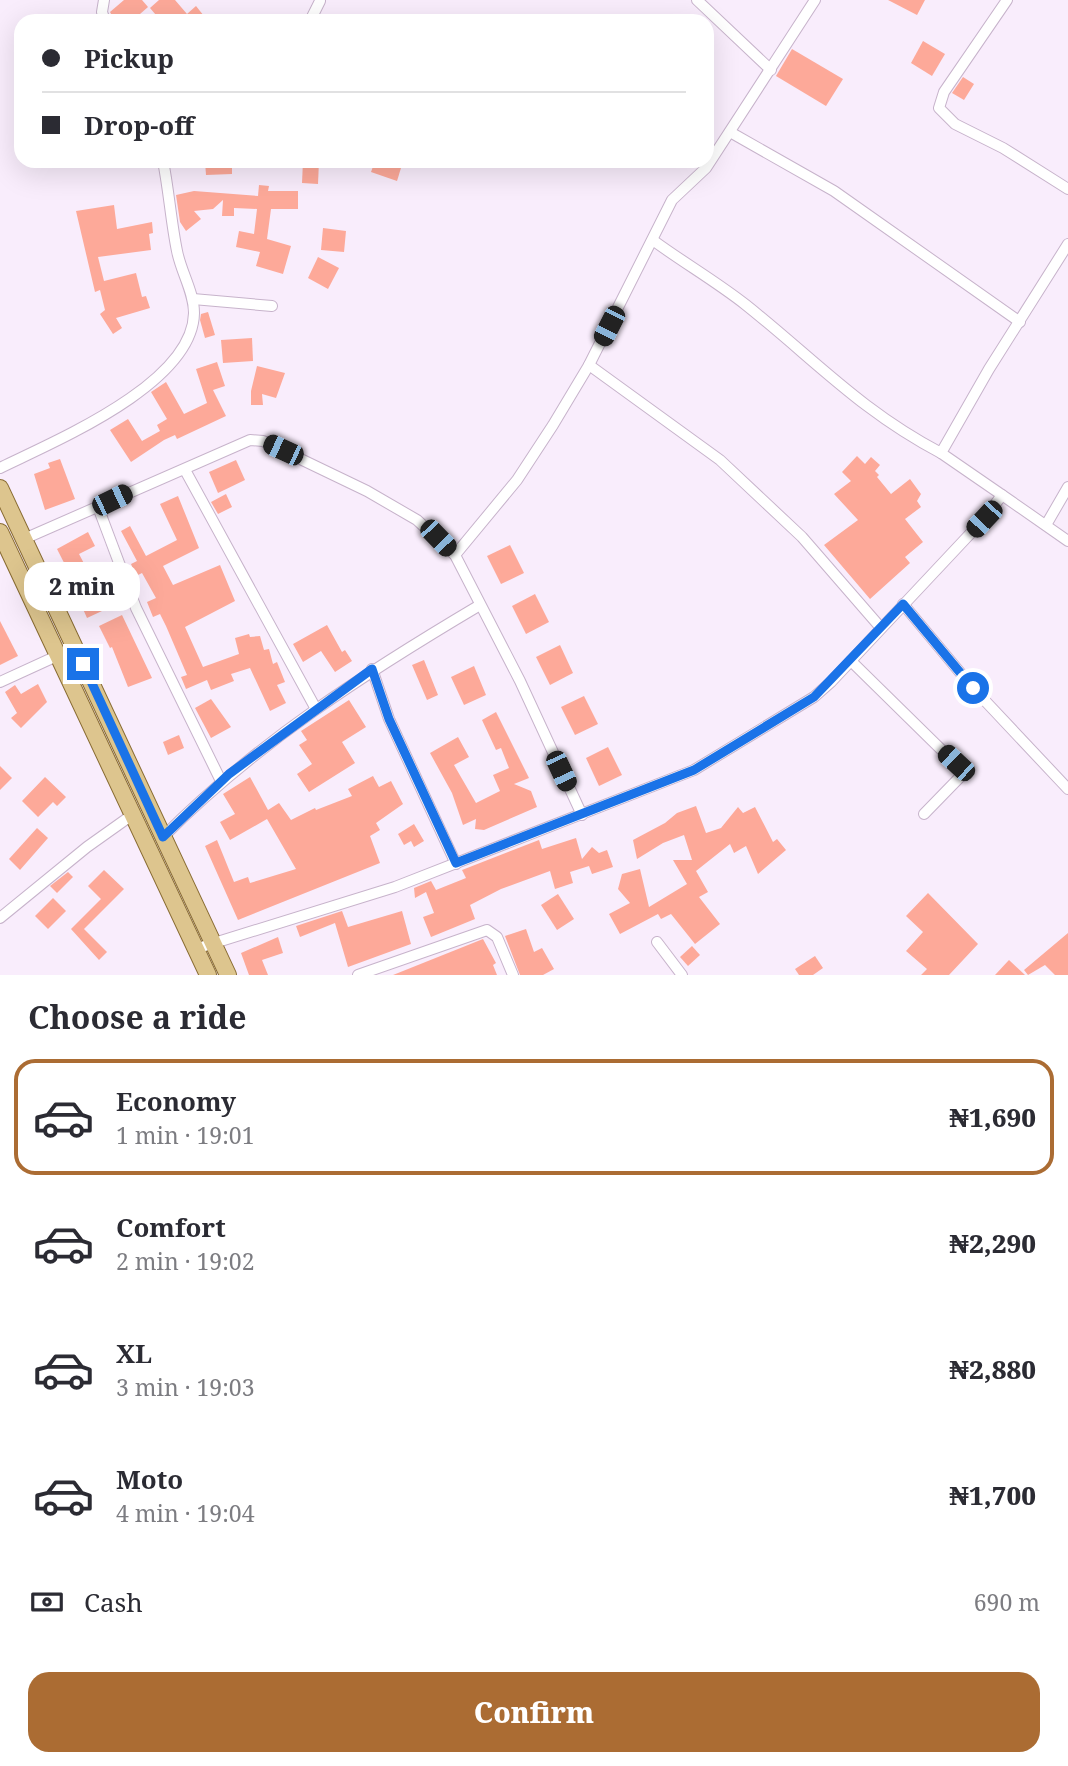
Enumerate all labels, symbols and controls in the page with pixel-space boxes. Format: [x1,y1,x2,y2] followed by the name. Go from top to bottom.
[84,40,174,76] text: Pickup
[84,107,194,143] text: Drop-off
[591,303,628,349] car
[260,432,307,468] car
[89,481,136,519] car
[962,496,1007,542] car
[416,516,461,560] car
[25,562,141,612] callout: 2 min
[49,570,115,602] text: 2 min
[67,648,99,680] route end
[957,672,989,704] route start
[934,741,979,785] car
[543,748,580,794] car
[28,995,247,1038] text: Choose a ride
[116,1083,236,1119] text: Economy
[32,1086,95,1149] icon: car
[949,1099,1036,1135] text: ₦1,690
[116,1119,254,1151] text: 1 min · 19:01
[116,1209,226,1245] text: Comfort
[32,1212,95,1275] icon: car
[949,1225,1036,1261] text: ₦2,290
[116,1245,254,1277] text: 2 min · 19:02
[116,1335,152,1371] text: XL
[32,1338,95,1401] icon: car
[949,1351,1036,1387] text: ₦2,880
[116,1371,254,1403] text: 3 min · 19:03
[116,1461,183,1497] text: Moto
[32,1464,95,1527] icon: car
[949,1477,1036,1513] text: ₦1,700
[116,1497,254,1529] text: 4 min · 19:04
[28,1583,66,1621] icon: cash
[84,1584,143,1620] text: Cash
[974,1586,1040,1618] text: 690 m
[28,1672,1040,1752] button: Confirm

